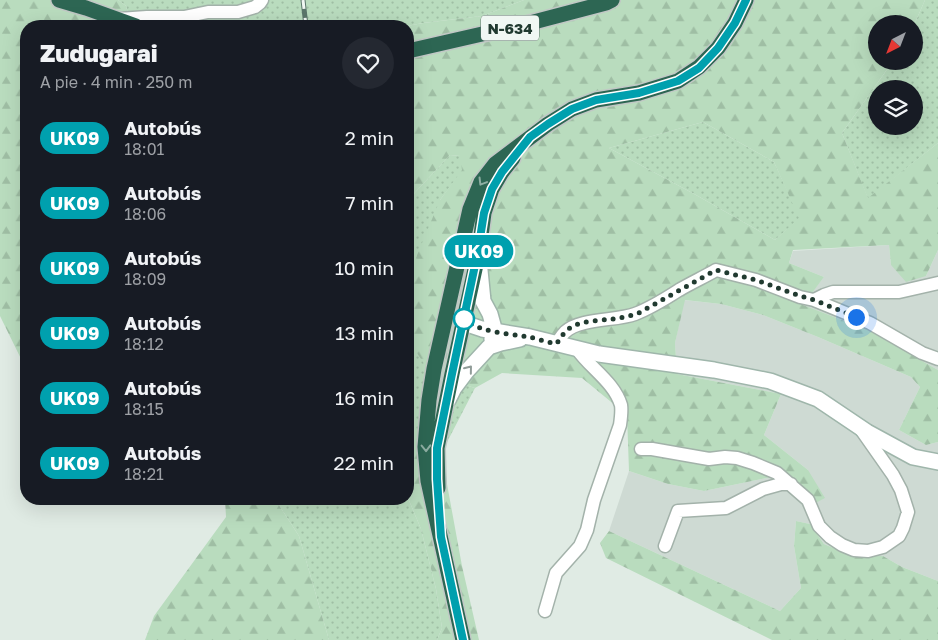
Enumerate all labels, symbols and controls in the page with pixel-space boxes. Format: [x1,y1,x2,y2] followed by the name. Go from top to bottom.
[481,15,539,40] road number: N-634
[868,15,922,70] north arrow
[868,15,923,135] map controls
[342,37,394,89] button: heart
[40,38,158,67] text: Zudugarai
[40,72,192,92] text: A pie · 4 min · 250 m
[868,80,923,135] button: layers
[124,116,201,139] text: Autobús
[345,126,394,149] text: 2 min
[50,127,99,149] text: UK09
[124,139,164,159] text: 18:01
[479,176,489,185] one-way arrow
[124,181,201,204] text: Autobús
[346,191,394,214] text: 7 min
[50,192,99,214] text: UK09
[124,204,166,224] text: 18:06
[444,235,514,267] line badge: UK09
[454,240,504,262] text: UK09
[124,246,201,269] text: Autobús
[335,256,394,279] text: 10 min
[50,257,99,279] text: UK09
[124,269,166,289] text: 18:09
[844,305,869,330] your location
[453,308,475,330] unlabelled marker
[124,311,201,334] text: Autobús
[335,321,394,344] text: 13 min
[50,322,99,344] text: UK09
[124,334,164,354] text: 18:12
[463,366,471,375] one-way arrow
[124,376,201,399] text: Autobús
[335,386,394,409] text: 16 min
[50,387,99,409] text: UK09
[124,399,164,419] text: 18:15
[124,441,201,464] text: Autobús
[420,445,431,453] one-way arrow
[334,451,394,474] text: 22 min
[50,452,99,474] text: UK09
[124,464,164,484] text: 18:21

